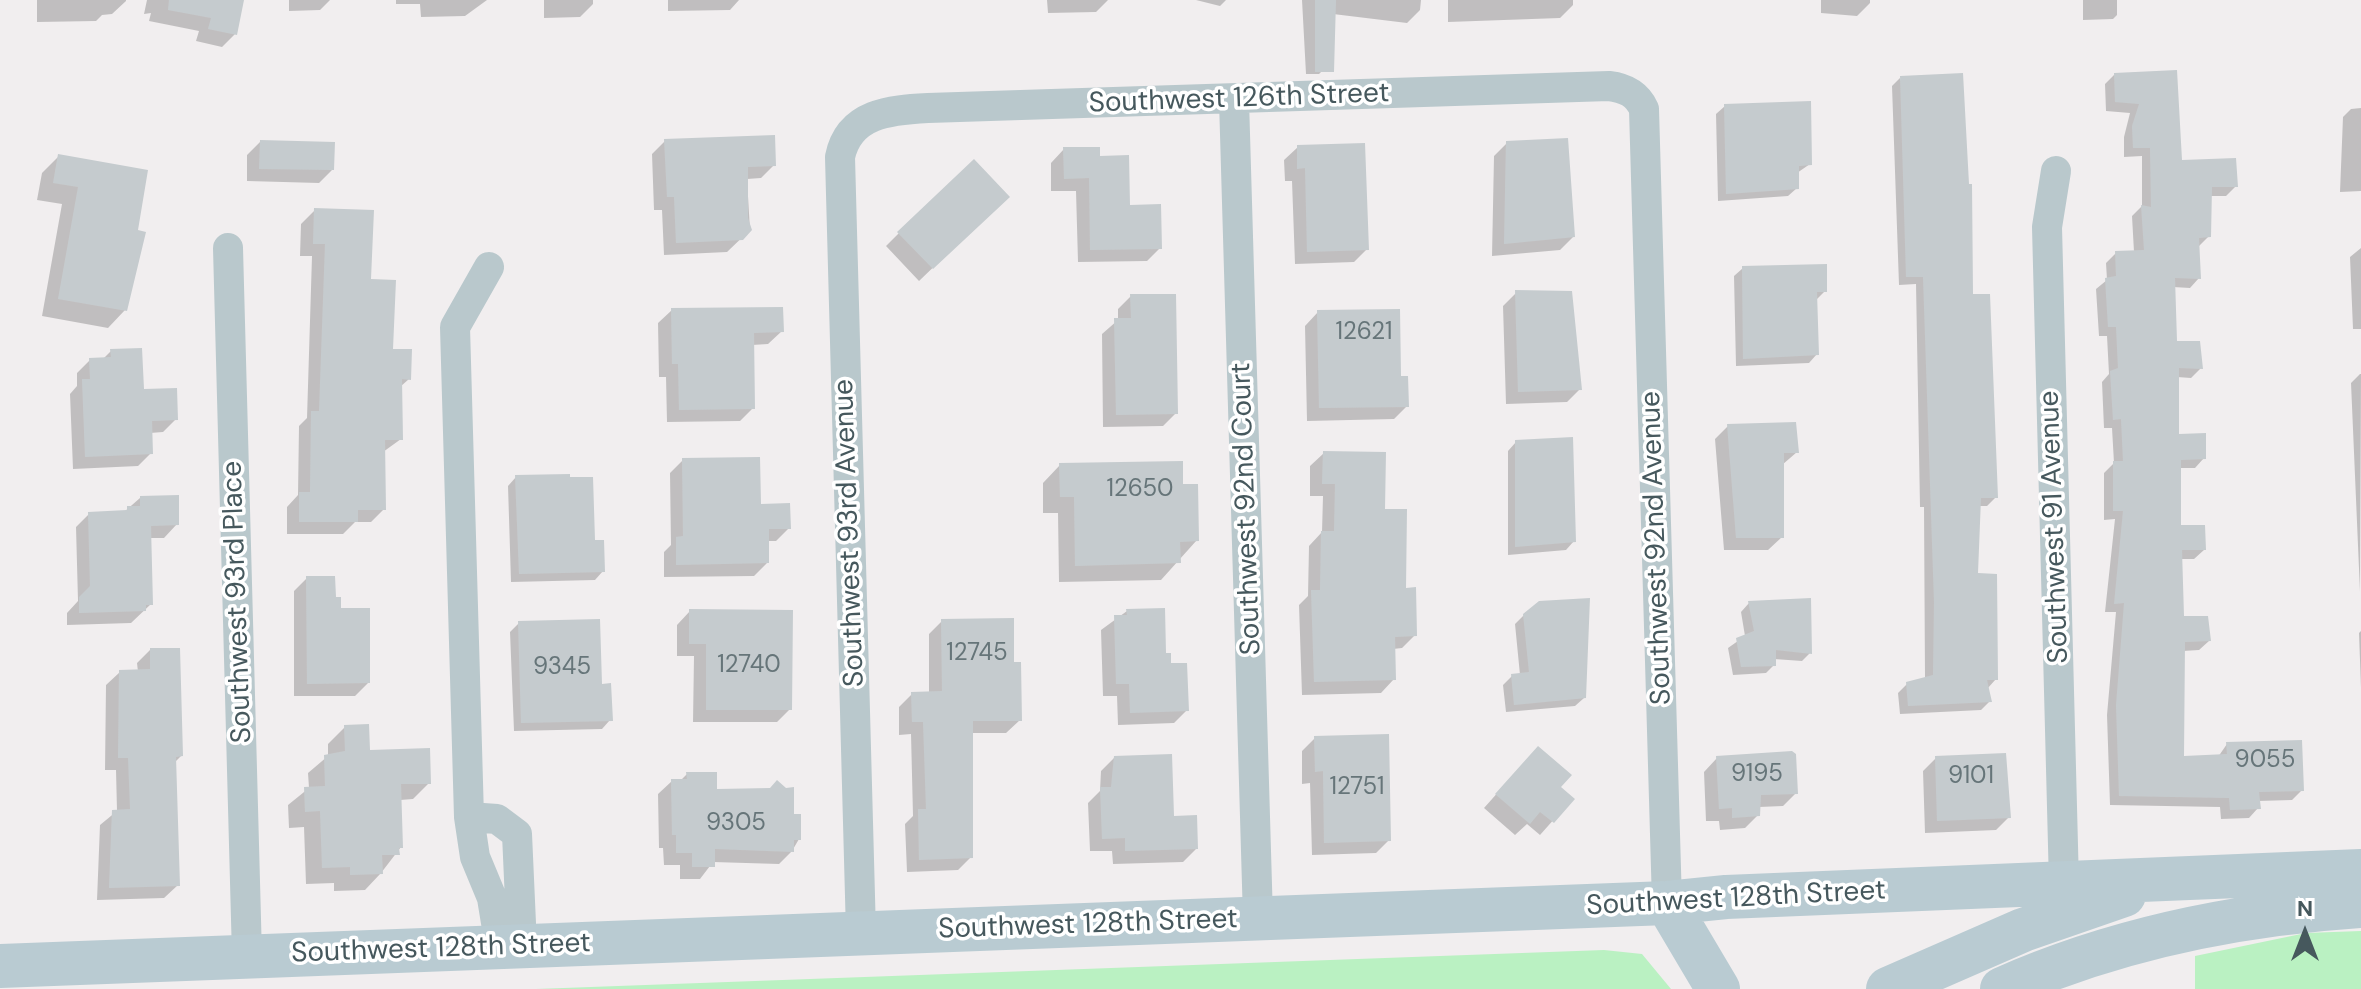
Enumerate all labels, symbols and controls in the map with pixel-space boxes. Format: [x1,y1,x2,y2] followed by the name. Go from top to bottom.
[1088,77,1390,121] street label: Southwest 126th Street
[1335,319,1393,347] house number: 12621
[1225,362,1269,656] street label: Southwest 92nd Court
[828,378,872,688] street label: Southwest 93rd Avenue
[1635,390,1679,706] street label: Southwest 92nd Avenue
[2033,390,2077,664] street label: Southwest 91 Avenue
[216,460,260,744] street label: Southwest 93rd Place
[1107,476,1173,504] house number: 12650
[946,640,1008,668] house number: 12745
[717,652,781,680] house number: 12740
[533,654,591,682] house number: 9345
[2235,747,2295,775] house number: 9055
[1731,761,1783,789] house number: 9195
[1948,763,1994,791] house number: 9101
[1329,774,1385,802] house number: 12751
[706,810,766,838] house number: 9305
[1585,874,1887,924] street label: Southwest 128th Street
[2265,893,2345,973] north arrow
[2297,894,2313,923] text: N
[938,903,1238,947] street label: Southwest 128th Street
[291,927,591,971] street label: Southwest 128th Street

